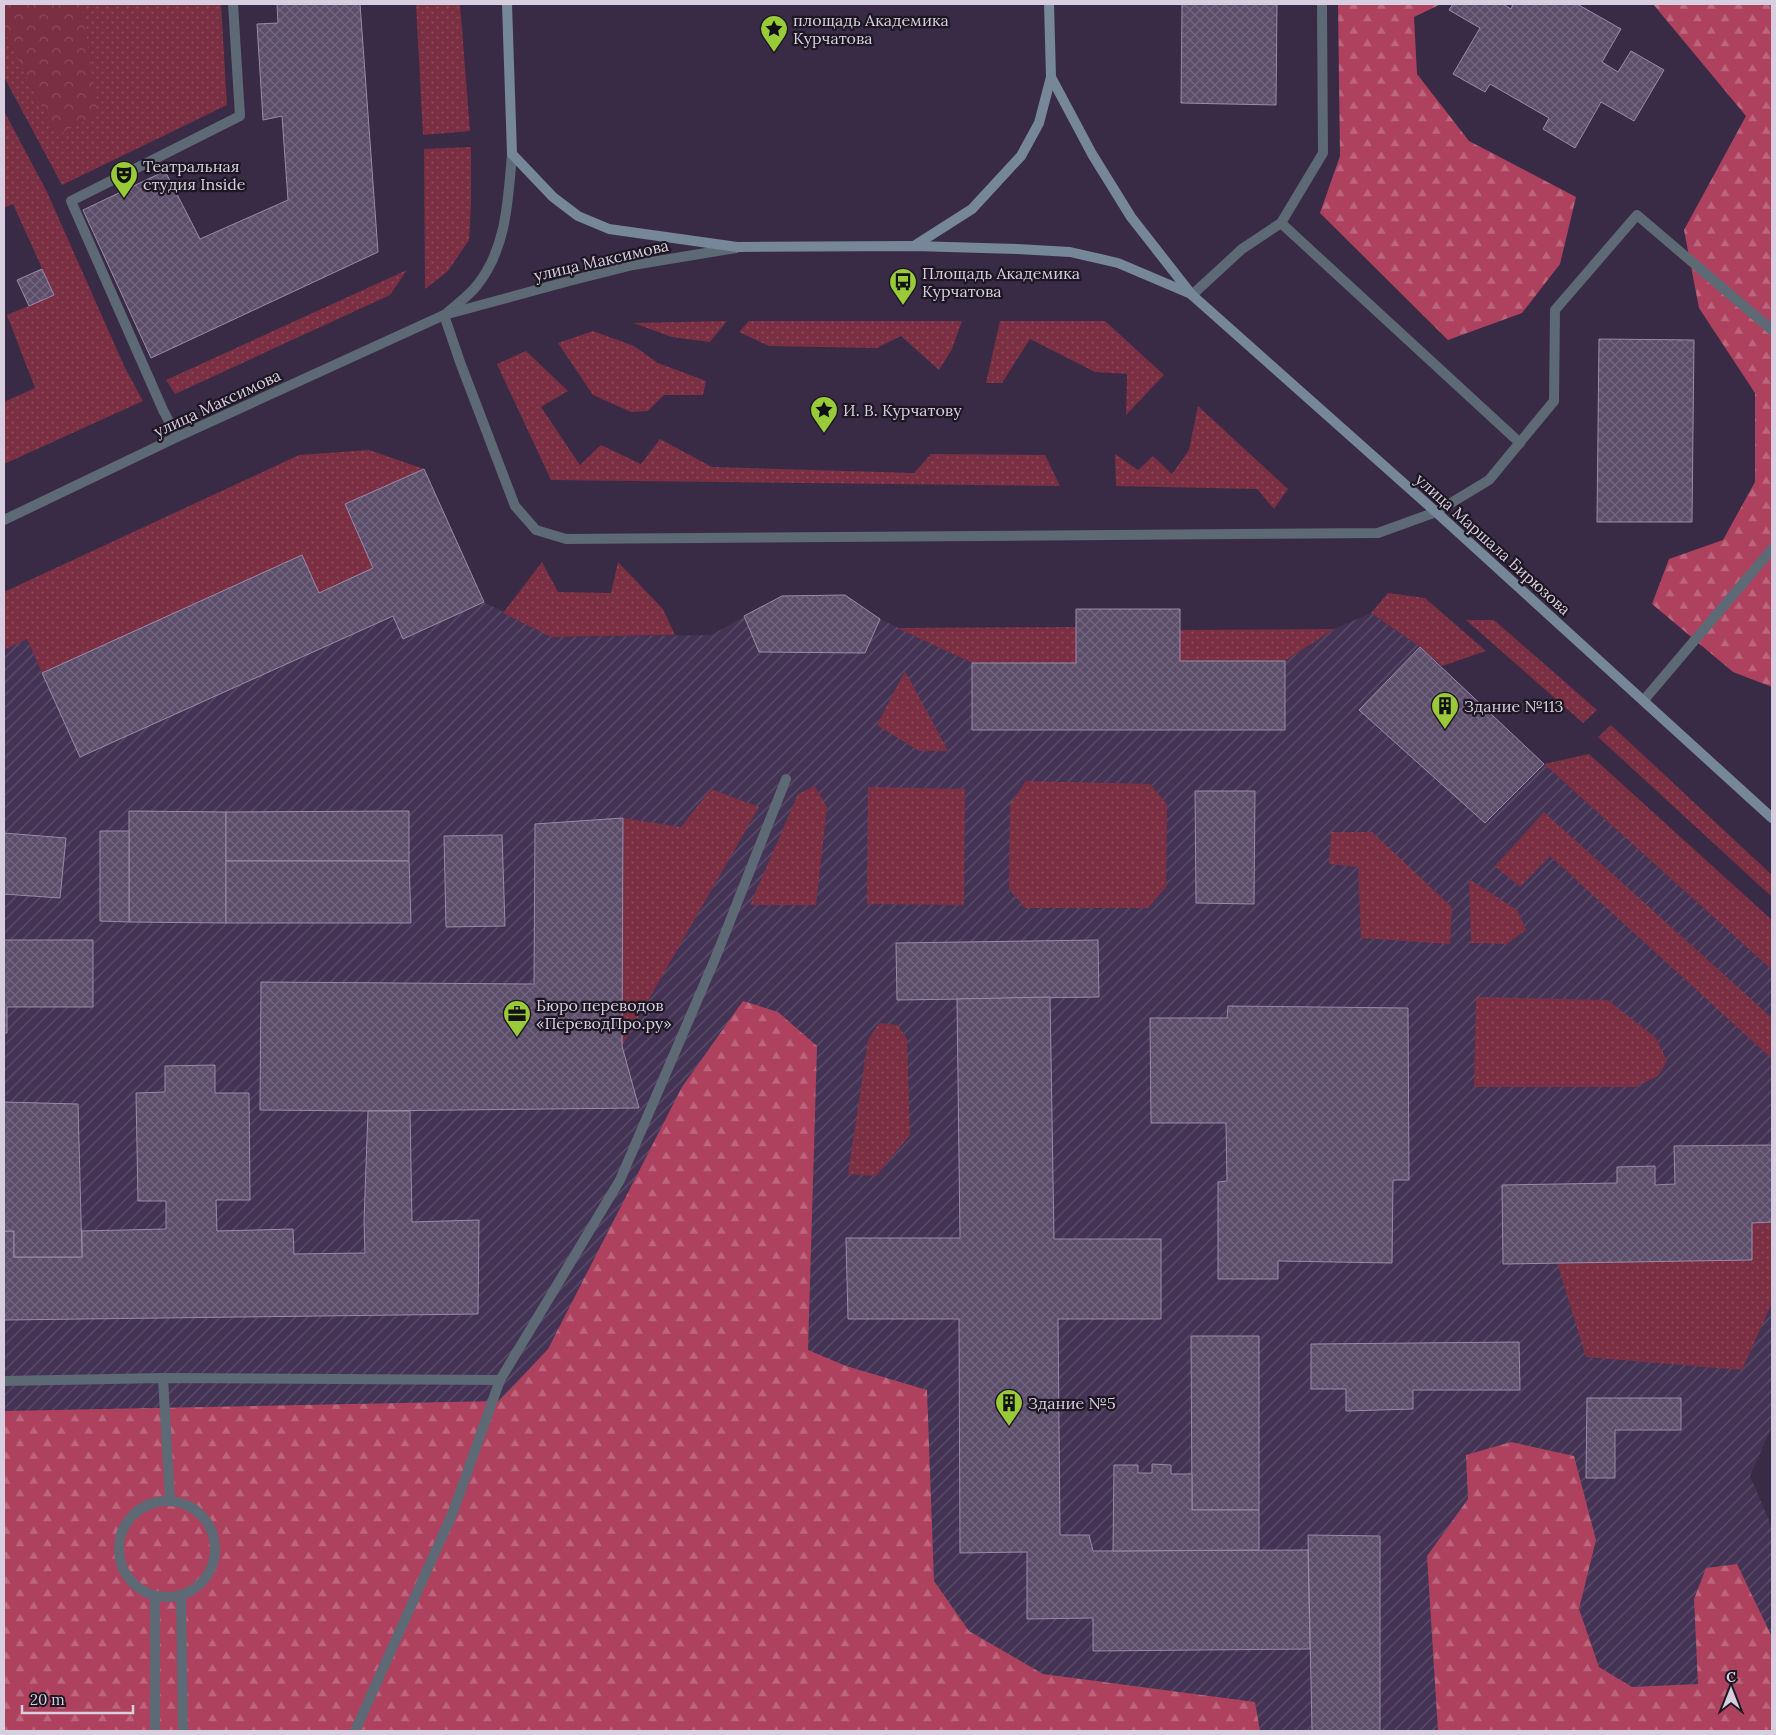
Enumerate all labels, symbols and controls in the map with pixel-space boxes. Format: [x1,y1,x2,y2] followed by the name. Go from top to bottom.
[793,10,949,48] place label: площадь Академика Курчатова
[759,14,789,53] place icon: площадь Академика Курчатова
[143,156,246,194] place label: Театральная студия Inside
[109,160,139,199] theatre icon: Театральная студия Inside
[532,235,670,285] street label: улица Максимова
[922,263,1080,301] place label: Площадь Академика Курчатова
[888,267,918,306] bus stop icon: Площадь Академика Курчатова
[150,365,284,441] street label: улица Максимова
[809,395,839,434] place icon: И. В. Курчатову
[843,400,962,420] place label: И. В. Курчатову
[1411,469,1575,619] street label: улица Маршала Бирюзова
[1430,691,1460,730] building icon: Здание №113
[1464,696,1564,716] place label: Здание №113
[536,995,672,1033] place label: Бюро переводов «ПереводПро.ру»
[502,999,532,1038] office icon: Бюро переводов «ПереводПро.ру»
[994,1388,1024,1427] building icon: Здание №5
[1028,1393,1116,1413] place label: Здание №5
[1706,1665,1756,1715] north arrow
[1726,1668,1736,1686] text: С
[22,1682,134,1714] scale bar
[30,1690,65,1709] text: 20 m

